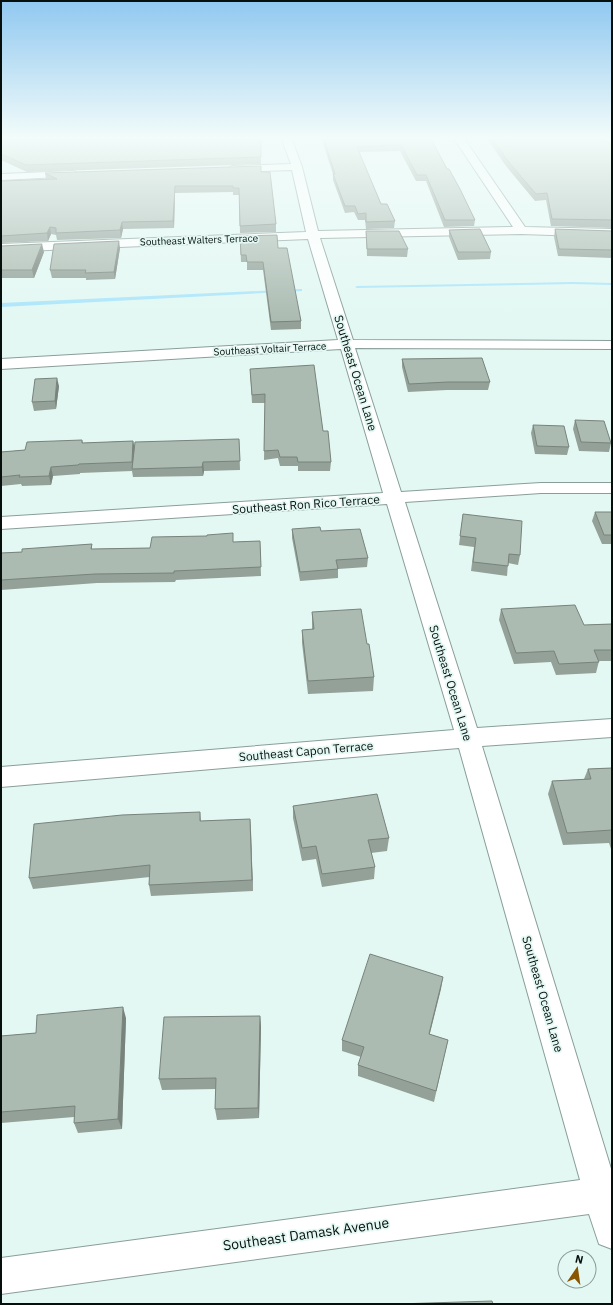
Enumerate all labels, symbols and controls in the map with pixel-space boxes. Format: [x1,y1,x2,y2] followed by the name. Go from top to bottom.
[140,231,259,249] street label: Southeast Walters Terrace
[331,313,381,433] street label: Southeast Ocean Lane
[213,340,327,358] street label: Southeast Voltair Terrace
[232,491,381,517] street label: Southeast Ron Rico Terrace
[426,623,476,743] street label: Southeast Ocean Lane
[238,738,374,764] street label: Southeast Capon Terrace
[519,934,567,1054] street label: Southeast Ocean Lane
[222,1213,391,1255] street label: Southeast Damask Avenue
[557,1249,597,1289] north arrow
[574,1252,585,1267] text: N

